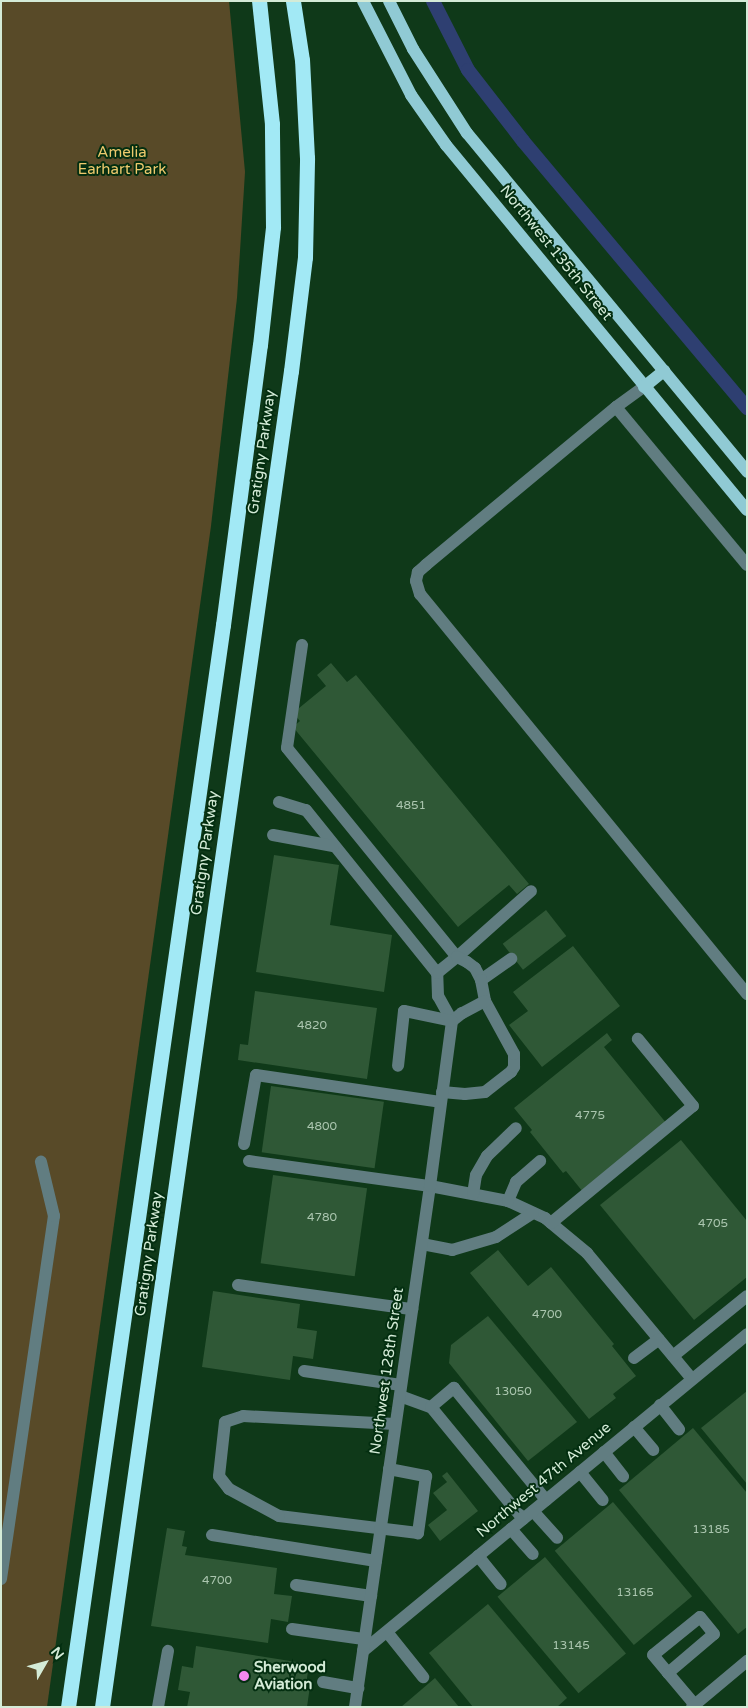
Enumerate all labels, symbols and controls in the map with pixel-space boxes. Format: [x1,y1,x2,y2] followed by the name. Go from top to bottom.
[78,143,166,178] park label: Amelia Earhart Park
[496,182,616,324] street label: Northwest 135th Street
[244,389,280,515] street label: Gratigny Parkway
[187,790,223,916] street label: Gratigny Parkway
[396,799,426,813] house number: 4851
[297,1019,327,1033] house number: 4820
[575,1109,605,1123] house number: 4775
[307,1120,337,1134] house number: 4800
[131,1191,167,1317] street label: Gratigny Parkway
[307,1211,337,1225] house number: 4780
[698,1217,728,1231] house number: 4705
[366,1286,408,1456] street label: Northwest 128th Street
[532,1308,562,1322] house number: 4700
[494,1385,532,1399] house number: 13050
[473,1419,615,1541] street label: Northwest 47th Avenue
[692,1523,730,1537] house number: 13185
[202,1574,232,1588] house number: 4700
[616,1586,654,1600] house number: 13165
[20,1638,70,1688] north arrow
[552,1639,590,1653] house number: 13145
[47,1644,67,1663] text: N
[254,1658,326,1693] place label: Sherwood Aviation
[238,1670,250,1682] marker: Sherwood Aviation

